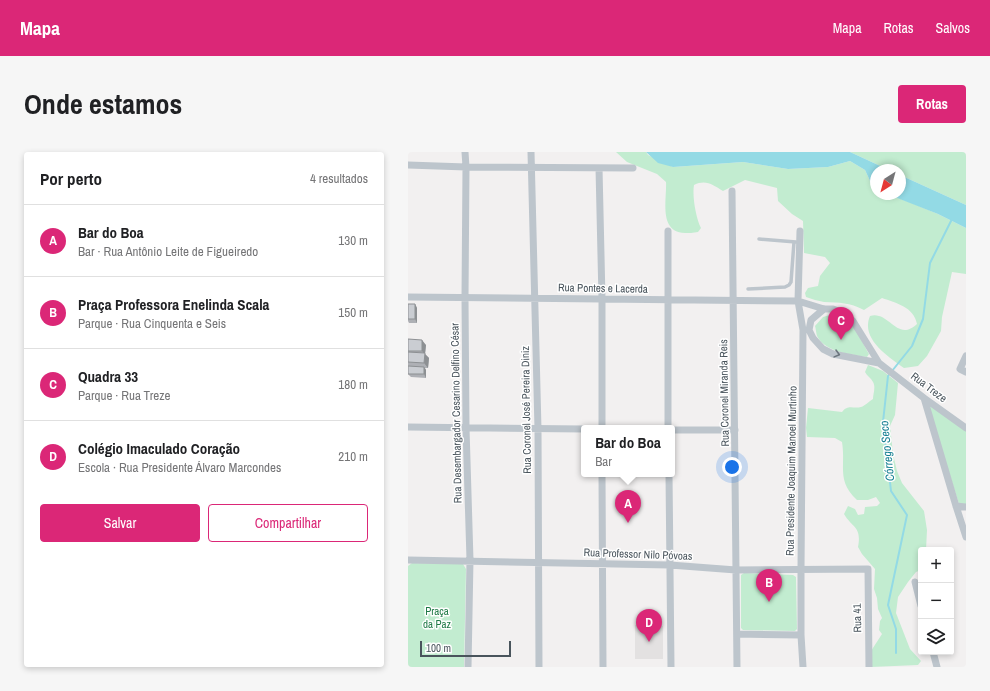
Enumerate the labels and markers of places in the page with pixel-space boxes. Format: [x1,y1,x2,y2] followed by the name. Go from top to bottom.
[828,307,854,340] pin: C
[615,490,641,523] pin: A
[756,569,782,602] pin: B
[636,609,662,642] pin: D

